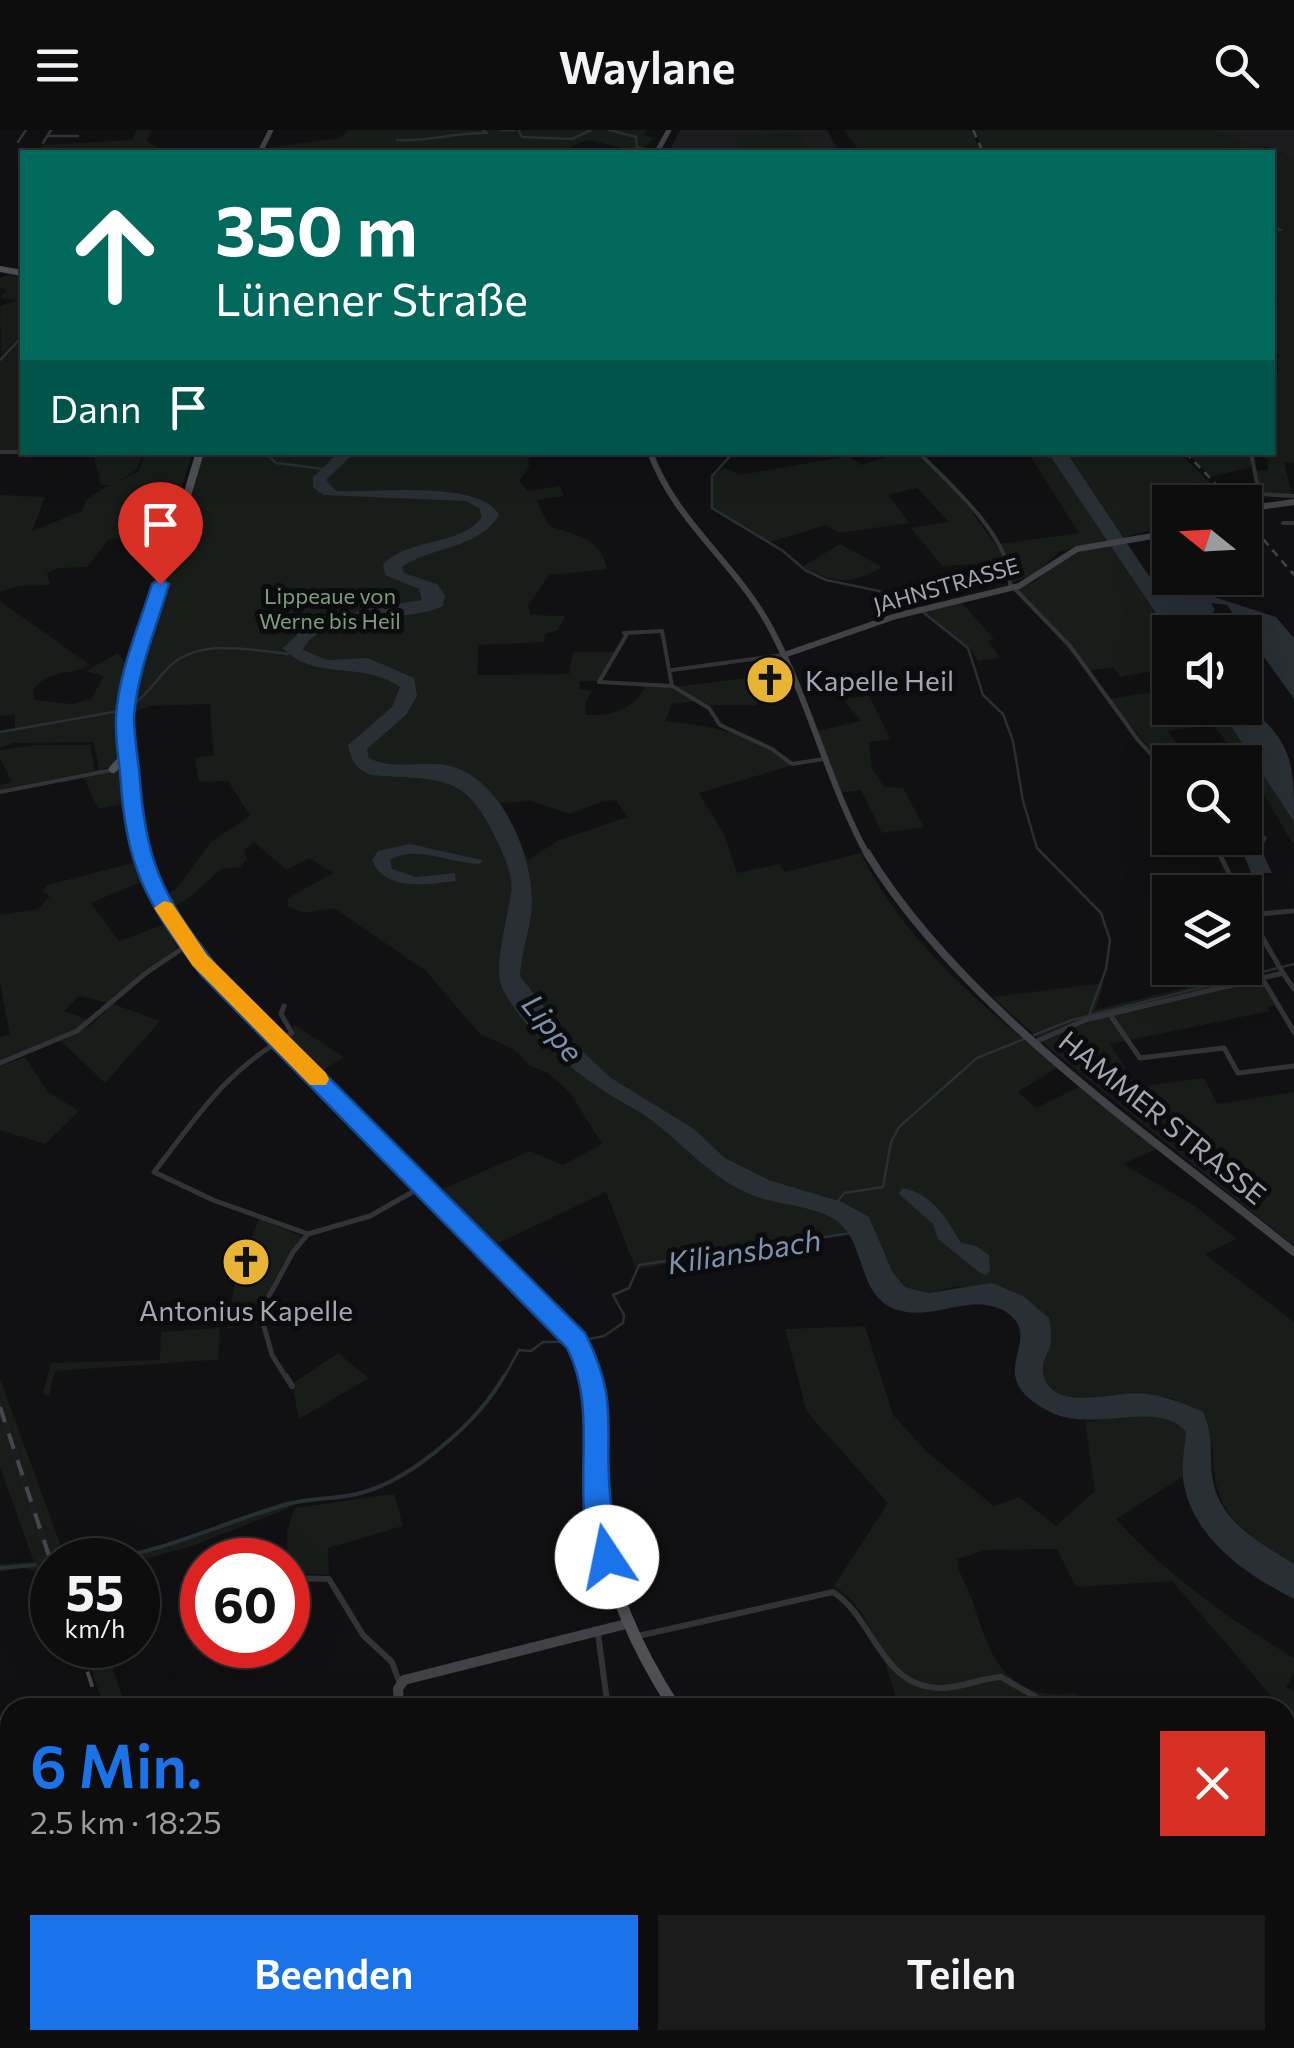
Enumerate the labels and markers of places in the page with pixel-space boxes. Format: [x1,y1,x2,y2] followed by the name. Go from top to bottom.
[118,482,203,585] pin
[744,654,796,706] church icon: Kapelle Heil
[805,663,954,697] place label: Kapelle Heil
[220,1236,272,1288] church icon: Antonius Kapelle
[139,1293,353,1327] place label: Antonius Kapelle

